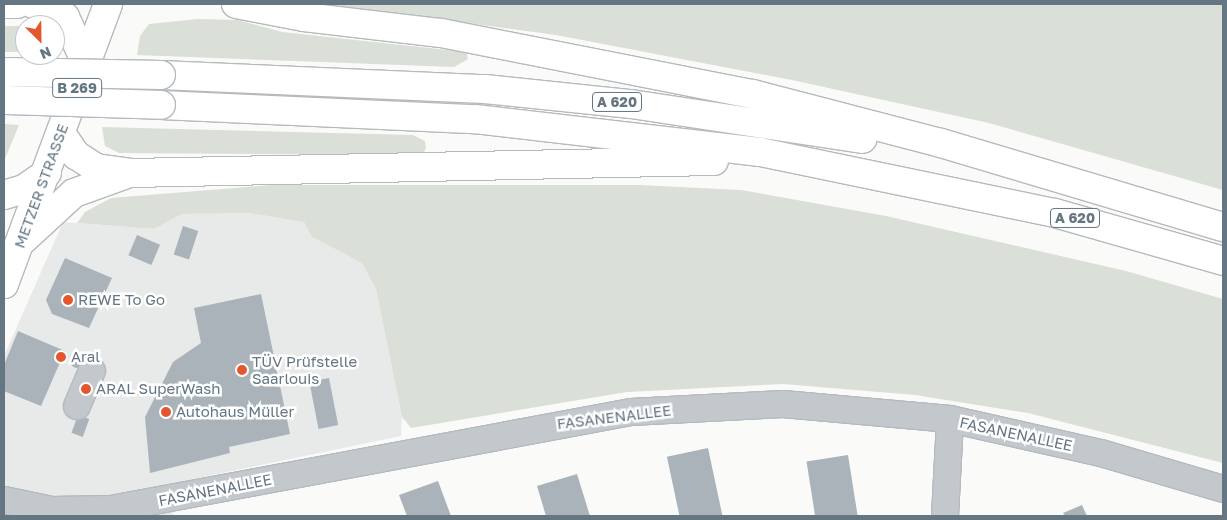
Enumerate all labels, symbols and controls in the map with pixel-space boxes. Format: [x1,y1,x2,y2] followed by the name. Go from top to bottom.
[15,15,65,65] north arrow
[37,43,54,63] text: N
[52,76,102,100] road number: B 269
[592,90,642,114] road number: A 620
[10,121,72,251] street label: METZER STRASSE
[1050,207,1100,230] road number: A 620
[78,291,165,309] place label: REWE To Go
[62,294,74,306] marker: REWE To Go
[71,348,100,366] place label: Aral
[55,351,67,363] marker: Aral
[252,352,357,387] place label: TÜV Prüfstelle Saarlouis
[236,364,248,376] marker: TÜV Prüfstelle Saarlouis
[96,380,220,398] place label: ARAL SuperWash
[80,383,92,395] marker: ARAL SuperWash
[556,401,672,433] street label: FASANENALLEE
[176,403,294,421] place label: Autohaus Müller
[160,406,172,418] marker: Autohaus Müller
[958,413,1074,455] street label: FASANENALLEE
[157,470,273,510] street label: FASANENALLEE

